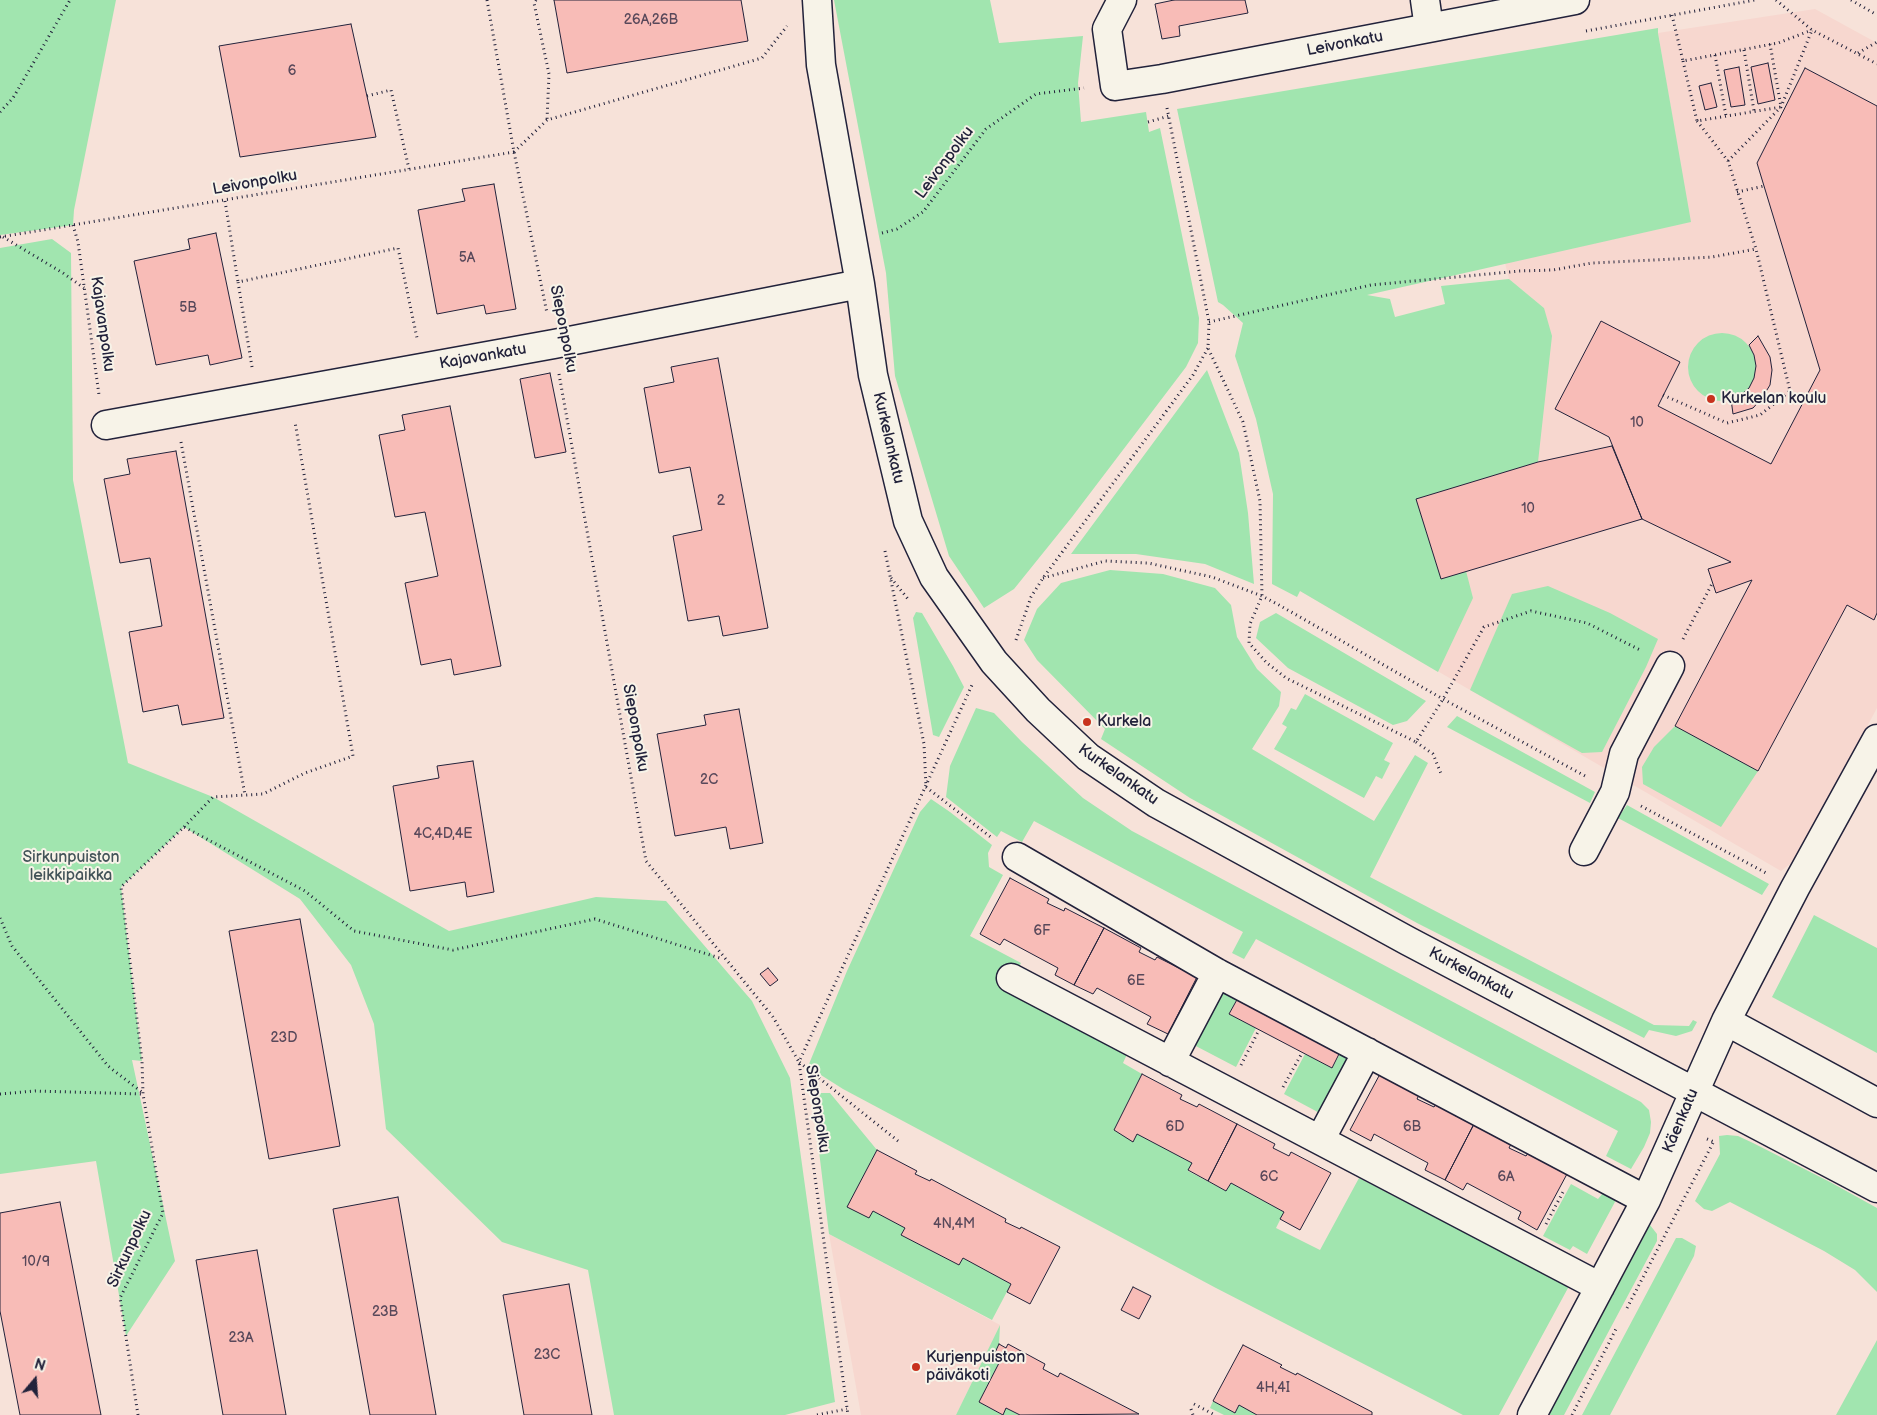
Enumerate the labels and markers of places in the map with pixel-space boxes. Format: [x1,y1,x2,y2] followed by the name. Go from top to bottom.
[1721,389,1826,409] place label: Kurkelan koulu
[1705,393,1717,405] marker: Kurkelan koulu
[1097,712,1151,732] place label: Kurkela
[1081,716,1093,728] marker: Kurkela
[926,1348,1025,1386] place label: Kurjenpuiston päiväkoti
[910,1361,922,1373] marker: Kurjenpuiston päiväkoti

